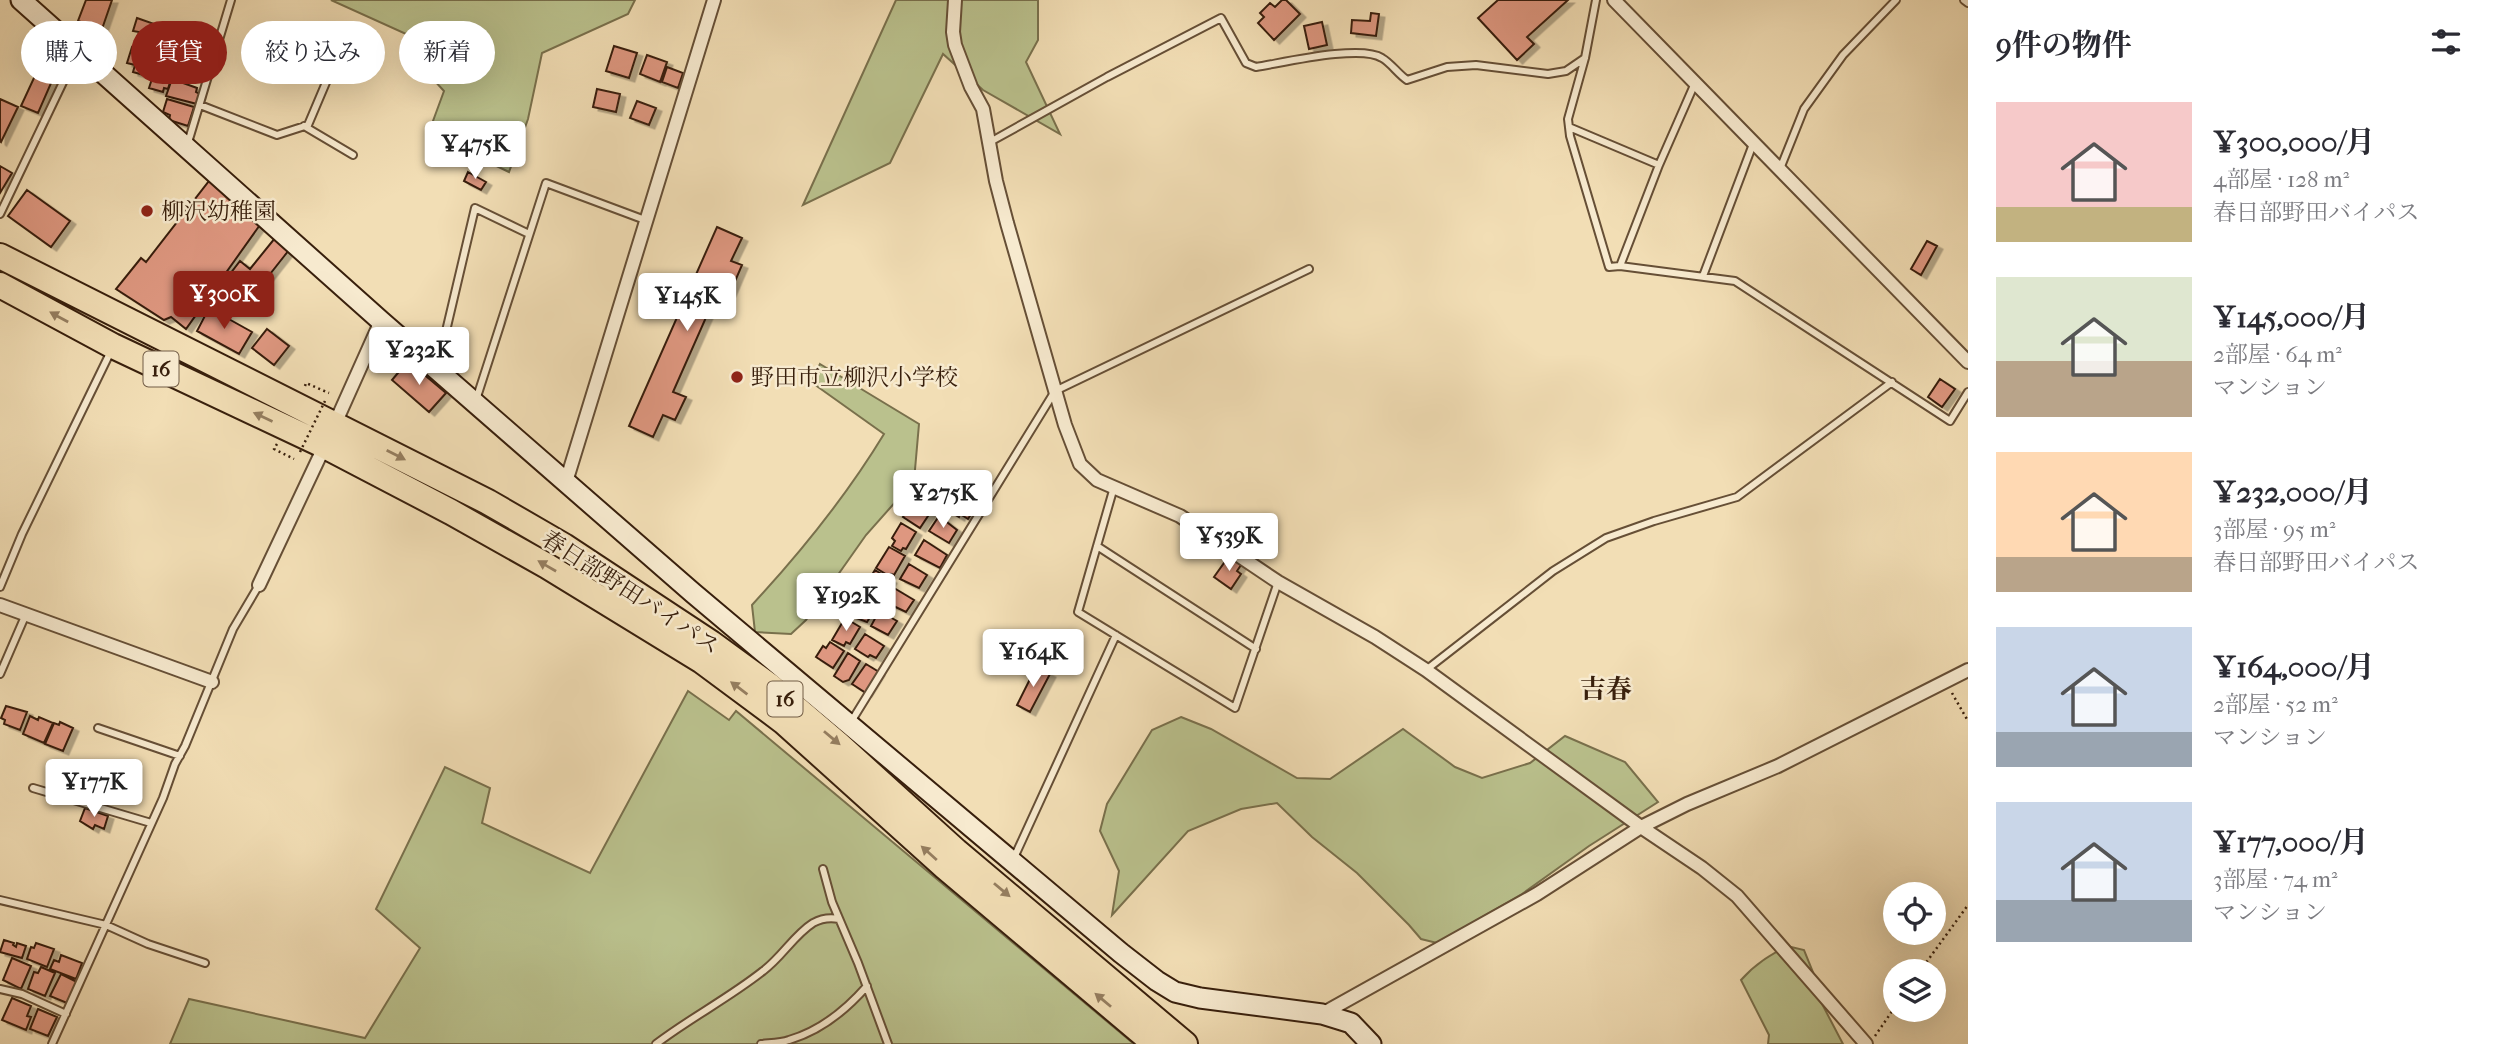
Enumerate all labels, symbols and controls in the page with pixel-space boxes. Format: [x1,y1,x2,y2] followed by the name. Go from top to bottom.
[21,21,117,84] chip: 購入
[131,21,227,84] chip: 賃貸
[241,21,385,84] chip: 絞り込み
[399,21,495,84] chip: 新着
[2427,23,2465,61] icon: filters
[1996,28,2132,63] text: 9件の物件
[426,122,524,181] pin: ¥475K
[2213,125,2375,160] text: ¥300,000/月
[441,130,509,157] text: ¥475K
[2052,130,2136,214] icon: home
[2213,166,2349,193] text: 4部屋 · 128 m²
[161,198,276,225] place label: 柳沢幼稚園
[2213,199,2420,226] text: 春日部野田バイパス
[139,203,155,219] marker: 柳沢幼稚園
[175,272,273,331] pin: ¥300K
[638,274,736,333] pin: ¥145K
[189,280,259,307] text: ¥300K
[654,282,720,309] text: ¥145K
[2213,300,2370,335] text: ¥145,000/月
[2052,305,2136,389] icon: home
[49,311,69,323] one-way arrow
[370,328,468,387] pin: ¥232K
[385,336,453,363] text: ¥232K
[2213,341,2342,368] text: 2部屋 · 64 m²
[144,352,178,386] road number: 16
[751,364,958,391] place label: 野田市立柳沢小学校
[729,369,745,385] marker: 野田市立柳沢小学校
[2213,374,2327,401] text: マンション
[253,411,273,423] one-way arrow
[386,450,406,461] one-way arrow
[894,470,992,530] pin: ¥275K
[2213,475,2373,510] text: ¥232,000/月
[909,479,977,506] text: ¥275K
[2052,480,2136,564] icon: home
[1180,514,1278,573] pin: ¥539K
[2213,516,2335,543] text: 3部屋 · 95 m²
[1196,522,1262,549] text: ¥539K
[537,525,725,660] street label: 春日部野田バイパス
[2213,549,2420,576] text: 春日部野田バイパス
[538,560,557,573] one-way arrow
[797,574,895,633] pin: ¥192K
[813,582,879,609] text: ¥192K
[984,630,1082,689] pin: ¥164K
[999,638,1067,665] text: ¥164K
[2213,650,2375,685] text: ¥164,000/月
[2052,655,2136,739] icon: home
[1580,674,1632,705] district label: 吉春
[730,682,748,696] one-way arrow
[768,682,802,716] road number: 16
[2213,691,2338,718] text: 2部屋 · 52 m²
[2213,724,2327,751] text: マンション
[823,730,841,746] one-way arrow
[45,760,143,819] pin: ¥177K
[61,768,127,795] text: ¥177K
[2213,825,2369,860] text: ¥177,000/月
[2052,830,2136,914] icon: home
[920,845,938,861] one-way arrow
[2213,866,2338,893] text: 3部屋 · 74 m²
[993,882,1011,898] one-way arrow
[1883,882,1946,1022] map controls
[1883,882,1946,945] button: locate
[2213,899,2327,926] text: マンション
[1883,959,1946,1022] button: layers
[1094,992,1112,1008] one-way arrow

